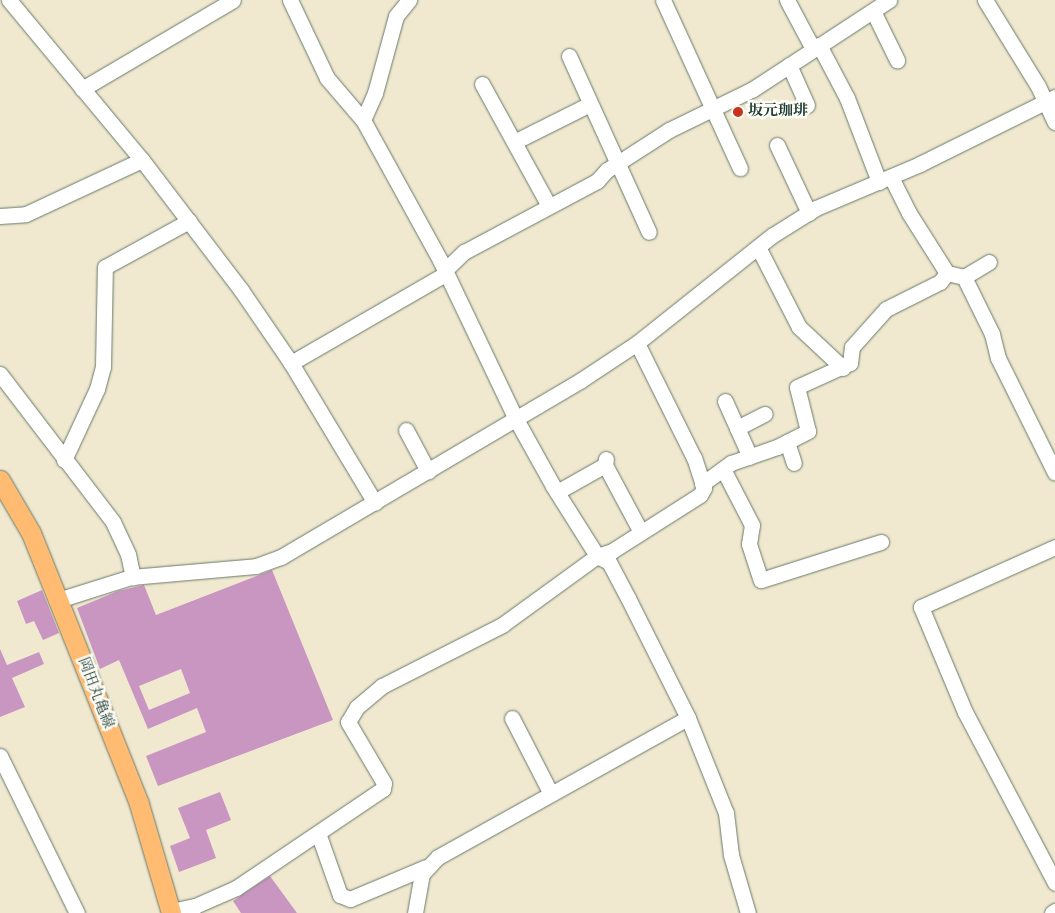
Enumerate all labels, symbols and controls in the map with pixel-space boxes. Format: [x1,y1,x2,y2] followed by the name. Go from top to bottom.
[748,103,808,121] place label: 坂元珈琲
[732,106,744,118] marker: 坂元珈琲
[73,655,117,731] street label: 岡田丸亀線

